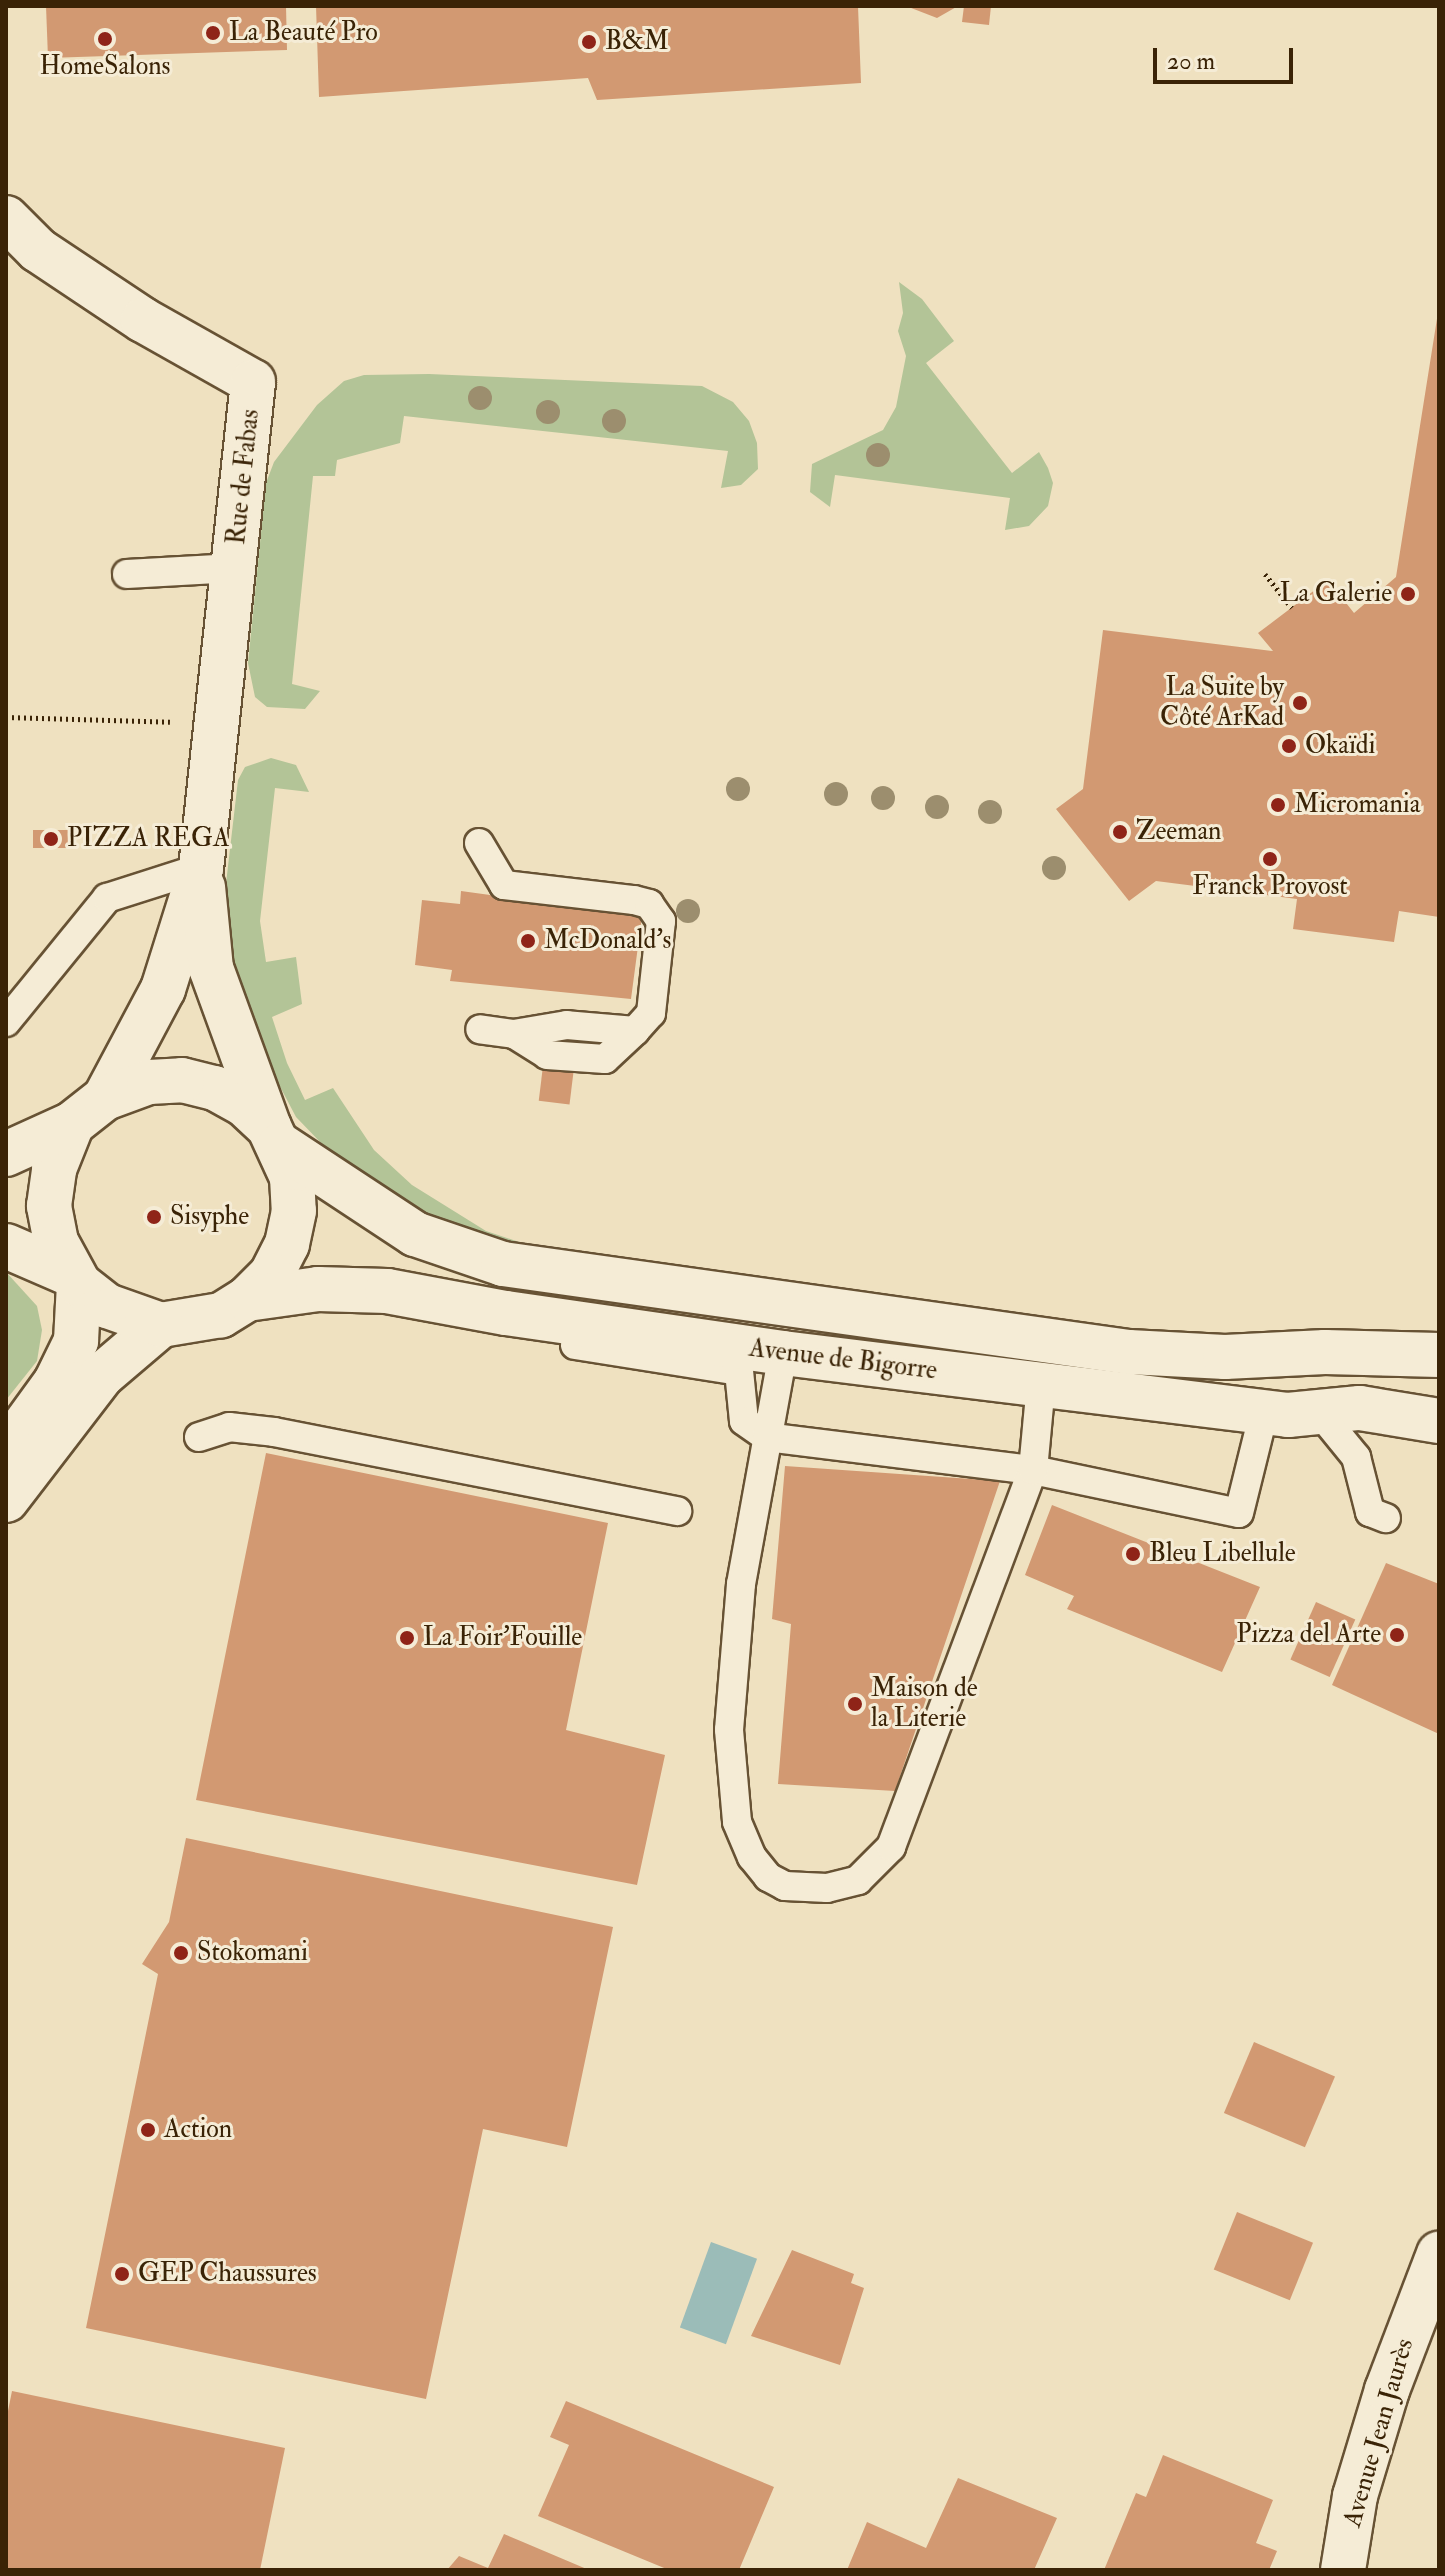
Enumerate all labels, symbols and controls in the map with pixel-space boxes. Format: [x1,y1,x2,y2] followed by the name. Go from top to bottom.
[229,17,378,49] place label: La Beauté Pro
[204,24,222,42] marker: La Beauté Pro
[605,26,669,58] place label: B&M
[96,30,114,48] marker: HomeSalons
[1157,32,1297,82] scale bar
[580,33,598,51] marker: B&M
[1167,46,1215,77] text: 20 m
[40,51,170,83] place label: HomeSalons
[221,408,267,546] street label: Rue de Fabas
[1280,578,1392,610] place label: La Galerie
[1399,585,1417,603] marker: La Galerie
[1160,672,1284,734] place label: La Suite by Côté ArKad
[1291,694,1309,712] marker: La Suite by Côté ArKad
[1305,730,1375,762] place label: Okaïdi
[1280,737,1298,755] marker: Okaïdi
[1294,789,1420,821] place label: Micromania
[1269,796,1287,814] marker: Micromania
[1136,816,1222,848] place label: Zeeman
[67,823,229,855] place label: PIZZA REGA
[1111,823,1129,841] marker: Zeeman
[42,830,60,848] marker: PIZZA REGA
[1261,850,1279,868] marker: Franck Provost
[1192,871,1348,903] place label: Franck Provost
[544,925,671,957] place label: McDonald's
[519,932,537,950] marker: McDonald's
[170,1201,249,1233] place label: Sisyphe
[145,1208,163,1226] marker: Sisyphe
[747,1333,939,1387] street label: Avenue de Bigorre
[1149,1538,1296,1570] place label: Bleu Libellule
[1124,1545,1142,1563] marker: Bleu Libellule
[1236,1619,1381,1651] place label: Pizza del Arte
[423,1622,582,1654] place label: La Foir'Fouille
[1388,1626,1406,1644] marker: Pizza del Arte
[398,1629,416,1647] marker: La Foir'Fouille
[871,1673,978,1734] place label: Maison de la Literie
[846,1695,864,1713] marker: Maison de la Literie
[197,1937,308,1969] place label: Stokomani
[172,1944,190,1962] marker: Stokomani
[164,2114,232,2146] place label: Action
[139,2121,157,2139] marker: Action
[138,2258,317,2290] place label: GEP Chaussures
[113,2265,131,2283] marker: GEP Chaussures
[1337,2335,1421,2531] street label: Avenue Jean Jaurès

